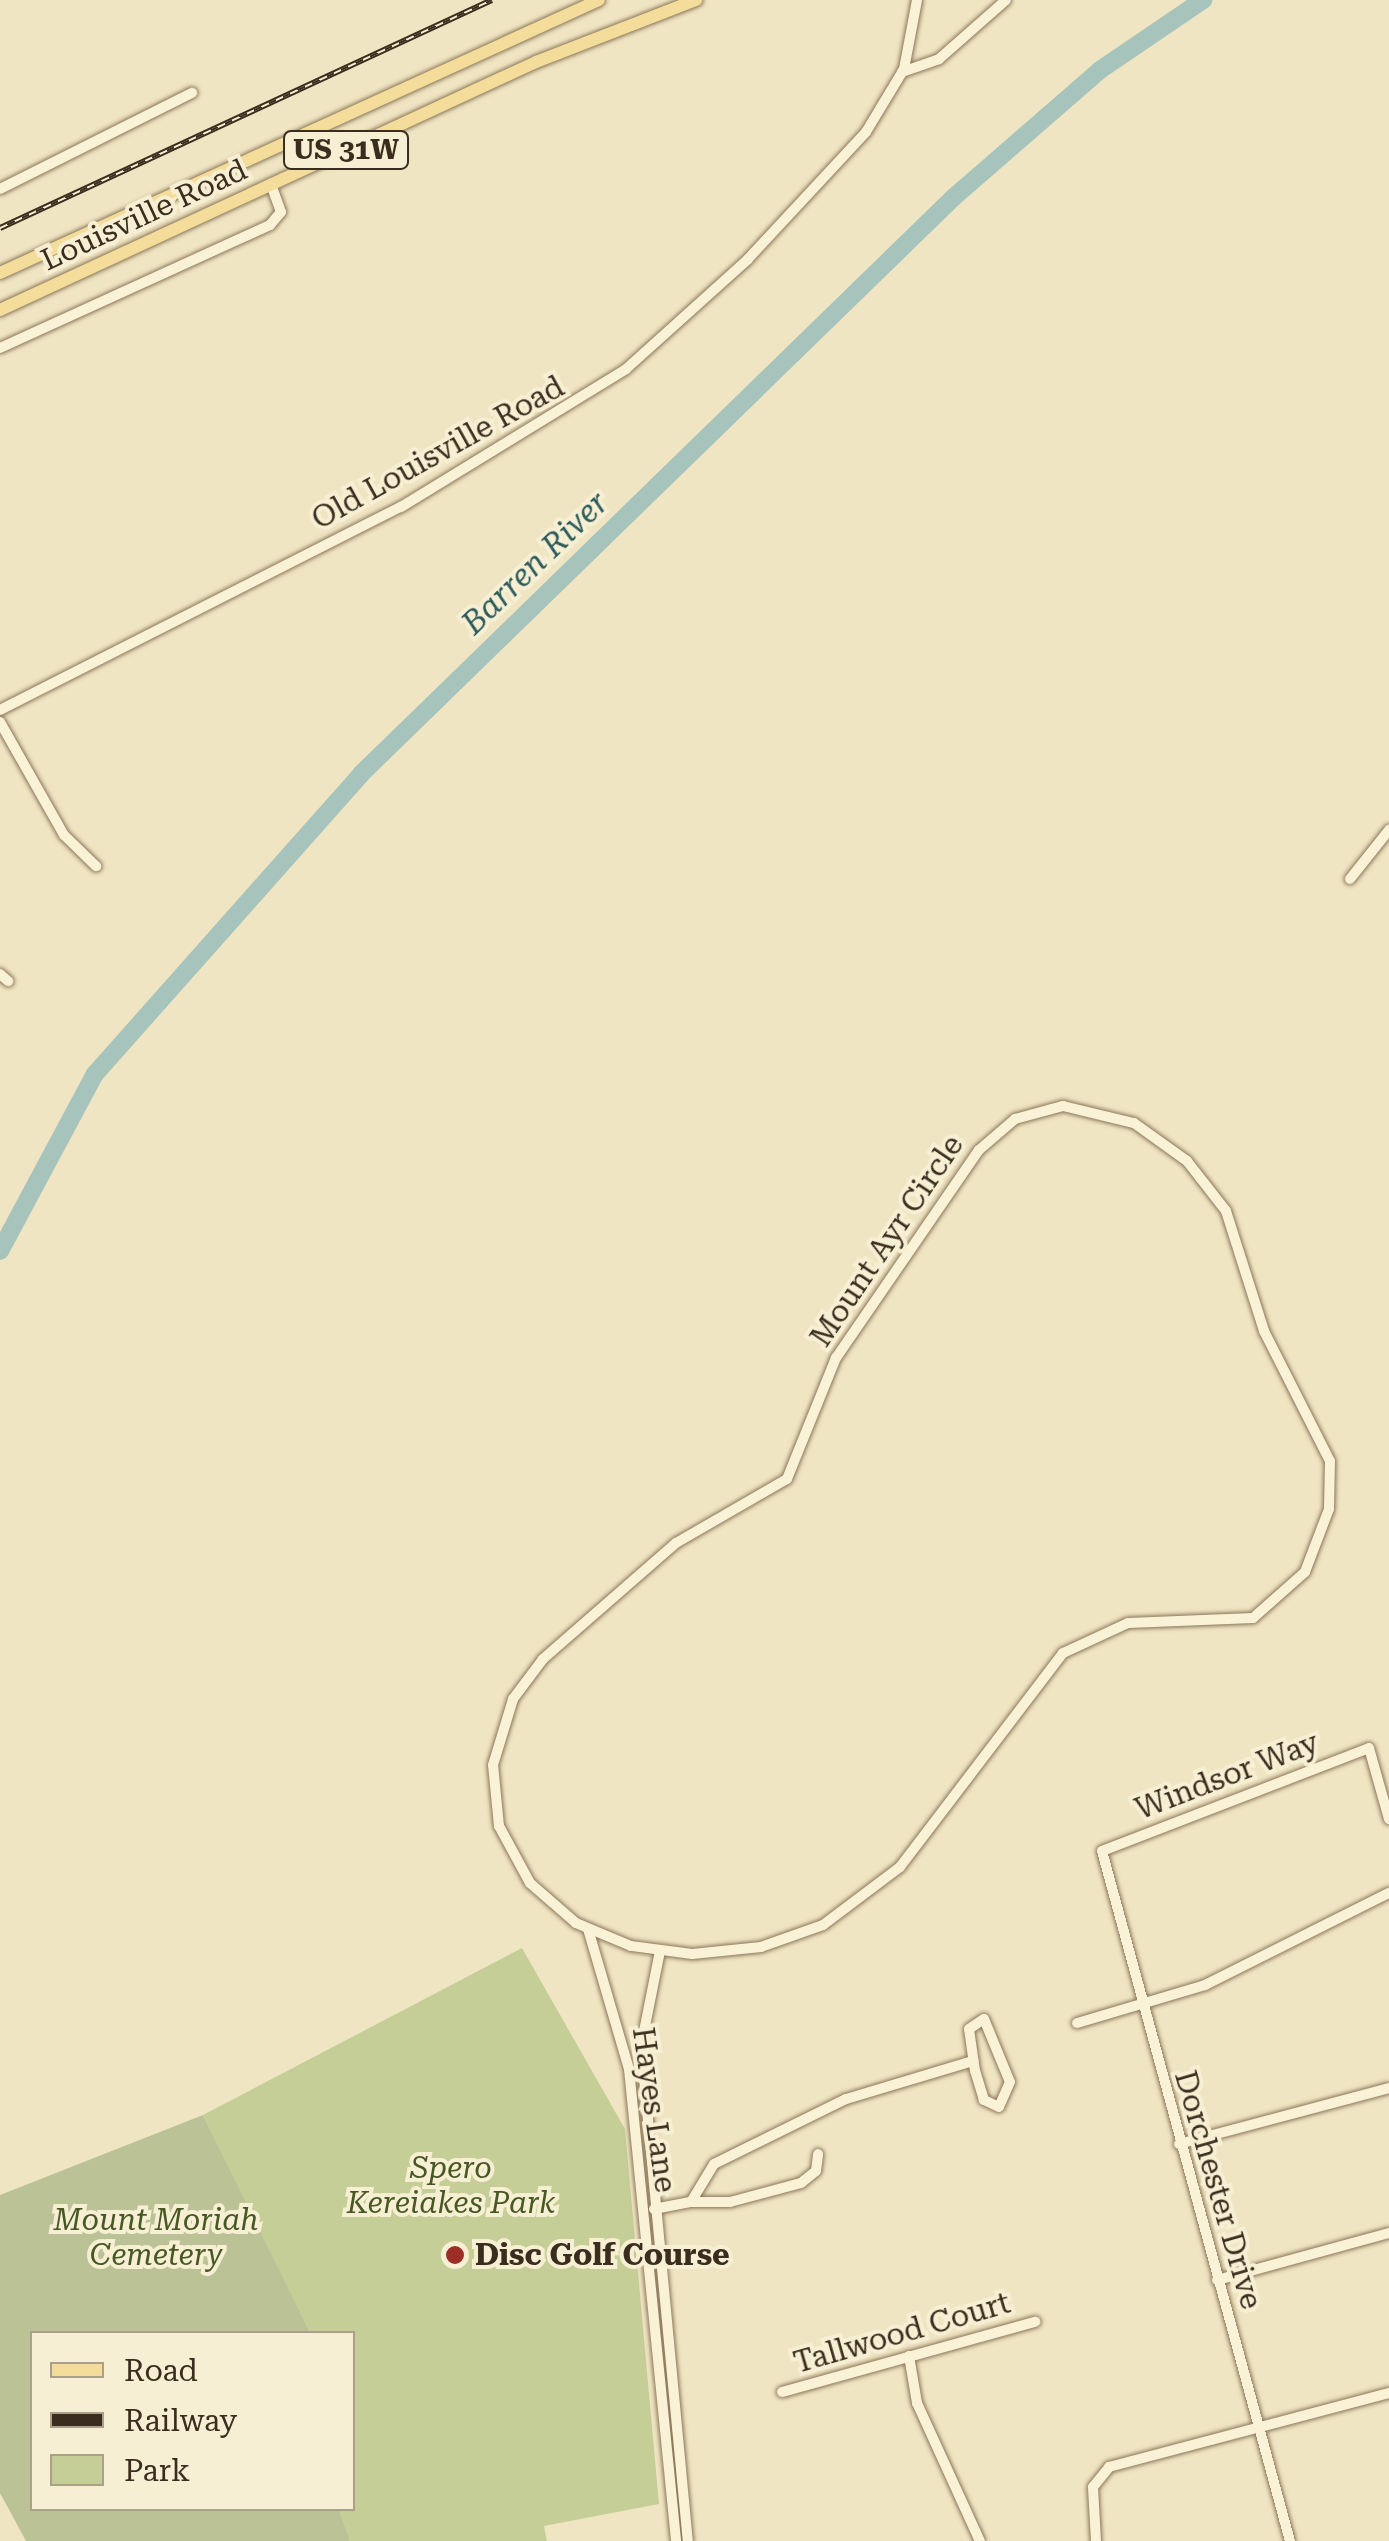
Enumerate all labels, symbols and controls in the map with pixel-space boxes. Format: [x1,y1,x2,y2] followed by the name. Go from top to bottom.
[281,127,411,173] road number: US 31W
[35,152,253,278] street label: Louisville Road
[306,369,570,537] street label: Old Louisville Road
[454,484,616,642] water label: Barren River
[803,1128,971,1354] street label: Mount Ayr Circle
[1130,1725,1324,1827] street label: Windsor Way
[625,2025,683,2195] street label: Hayes Lane
[1167,2067,1269,2313] street label: Dorchester Drive
[347,2150,555,2220] park label: Spero Kereiakes Park
[54,2202,258,2272] park label: Mount Moriah Cemetery
[475,2237,730,2273] place label: Disc Golf Course
[444,2244,466,2266] marker: Disc Golf Course
[790,2285,1014,2381] street label: Tallwood Court
[30,2331,355,2511] legend
[124,2353,198,2388] text: Road
[124,2403,237,2438] text: Railway
[124,2453,190,2488] text: Park

